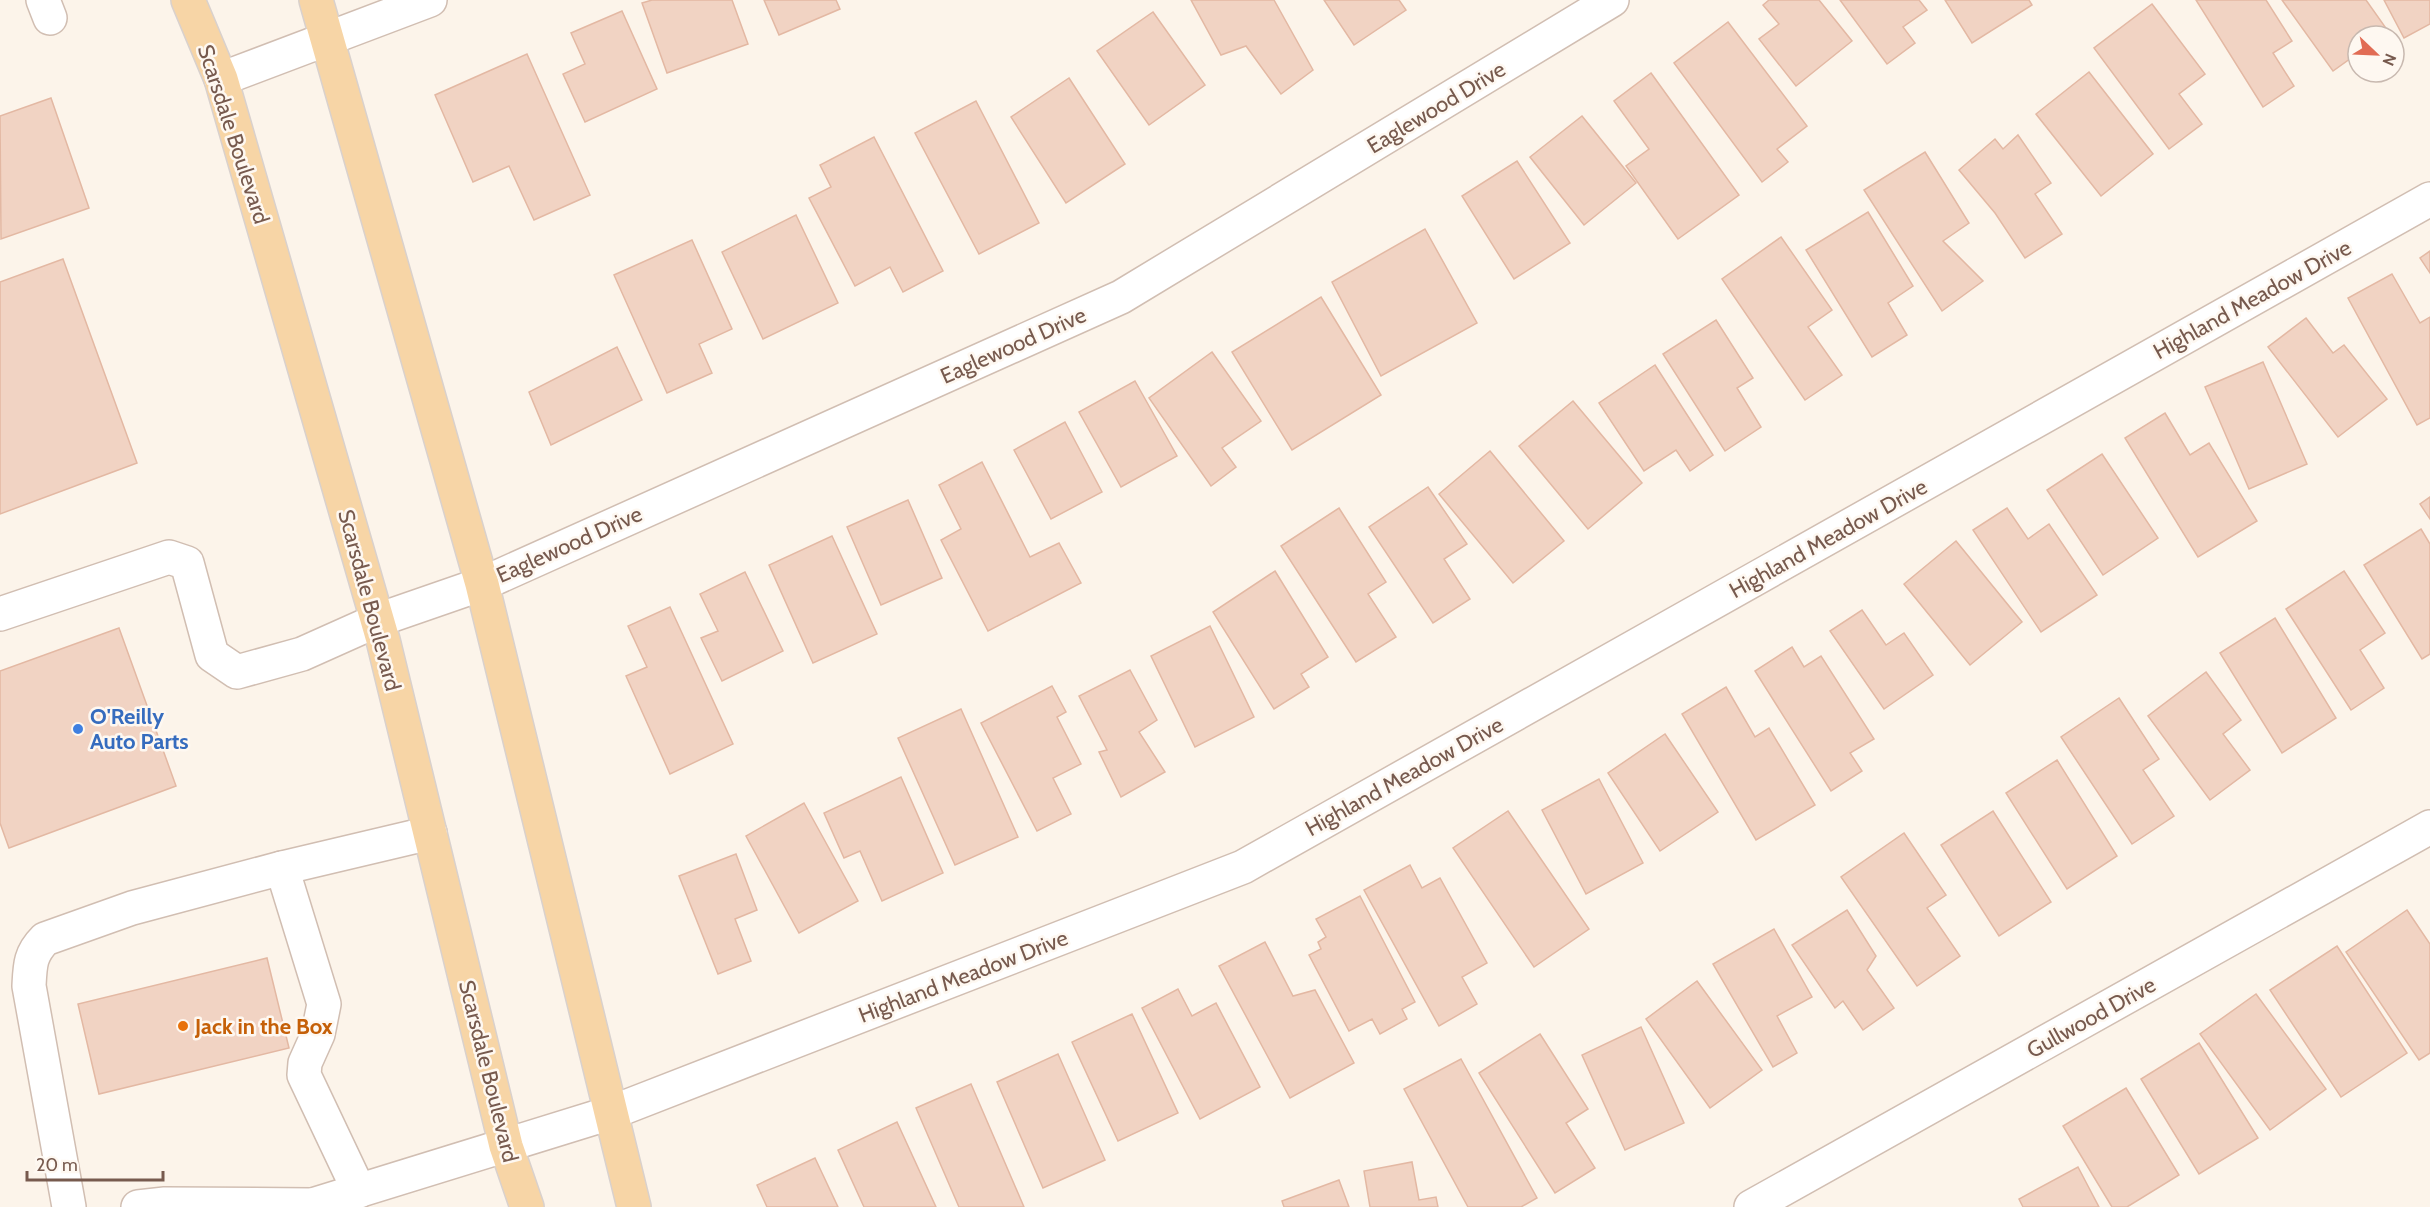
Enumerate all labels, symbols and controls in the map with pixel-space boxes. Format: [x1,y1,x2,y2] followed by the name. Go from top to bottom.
[2346,24,2406,84] north arrow
[192,41,275,227] street label: Scarsdale Boulevard
[2378,51,2400,69] text: N
[1362,56,1510,159] street label: Eaglewood Drive
[2149,234,2356,365] street label: Highland Meadow Drive
[936,301,1090,390] street label: Eaglewood Drive
[1725,473,1932,604] street label: Highland Meadow Drive
[492,500,646,589] street label: Eaglewood Drive
[332,506,407,694] street label: Scarsdale Boulevard
[90,703,189,755] place label: O'Reilly Auto Parts
[1301,711,1508,842] street label: Highland Meadow Drive
[71,722,85,736] marker: O'Reilly Auto Parts
[855,924,1072,1029] street label: Highland Meadow Drive
[2022,971,2160,1064] street label: Gullwood Drive
[453,977,524,1165] street label: Scarsdale Boulevard
[194,1013,333,1040] place label: Jack in the Box
[176,1019,190,1033] marker: Jack in the Box
[27,1144,164,1182] scale bar
[36,1154,78,1176] text: 20 m

